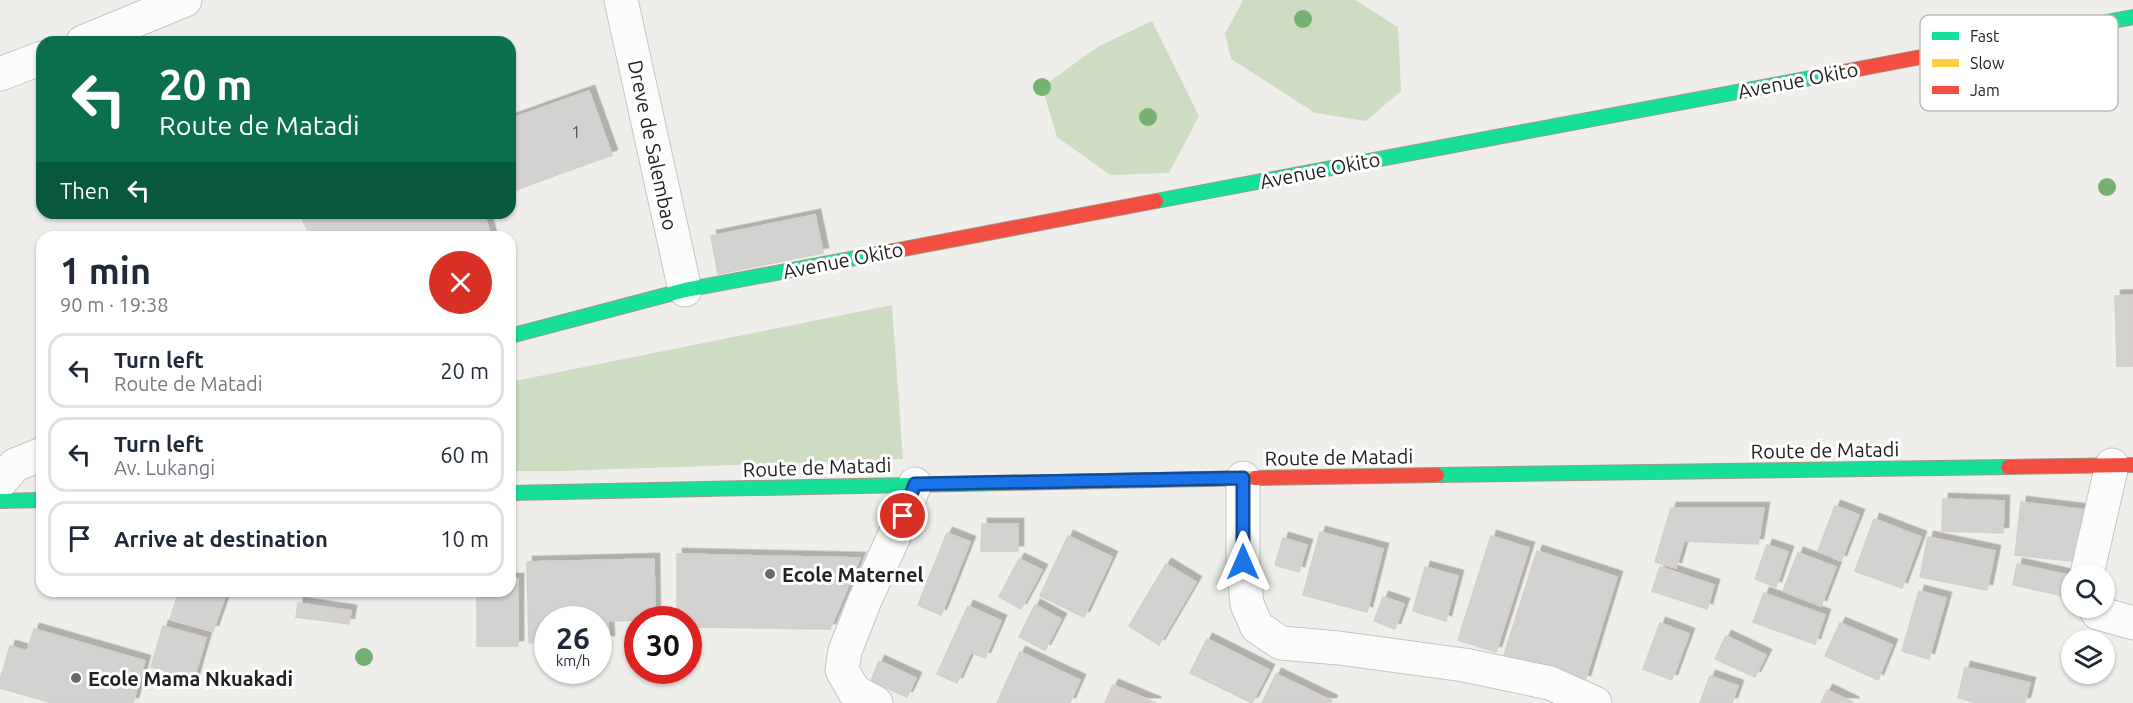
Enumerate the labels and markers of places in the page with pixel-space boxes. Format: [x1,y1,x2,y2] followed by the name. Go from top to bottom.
[877,490,928,541] pin
[782,563,924,586] place label: Ecole Maternel
[763,567,777,581] marker: Ecole Maternel
[88,667,293,690] place label: Ecole Mama Nkuakadi
[69,671,83,685] marker: Ecole Mama Nkuakadi

